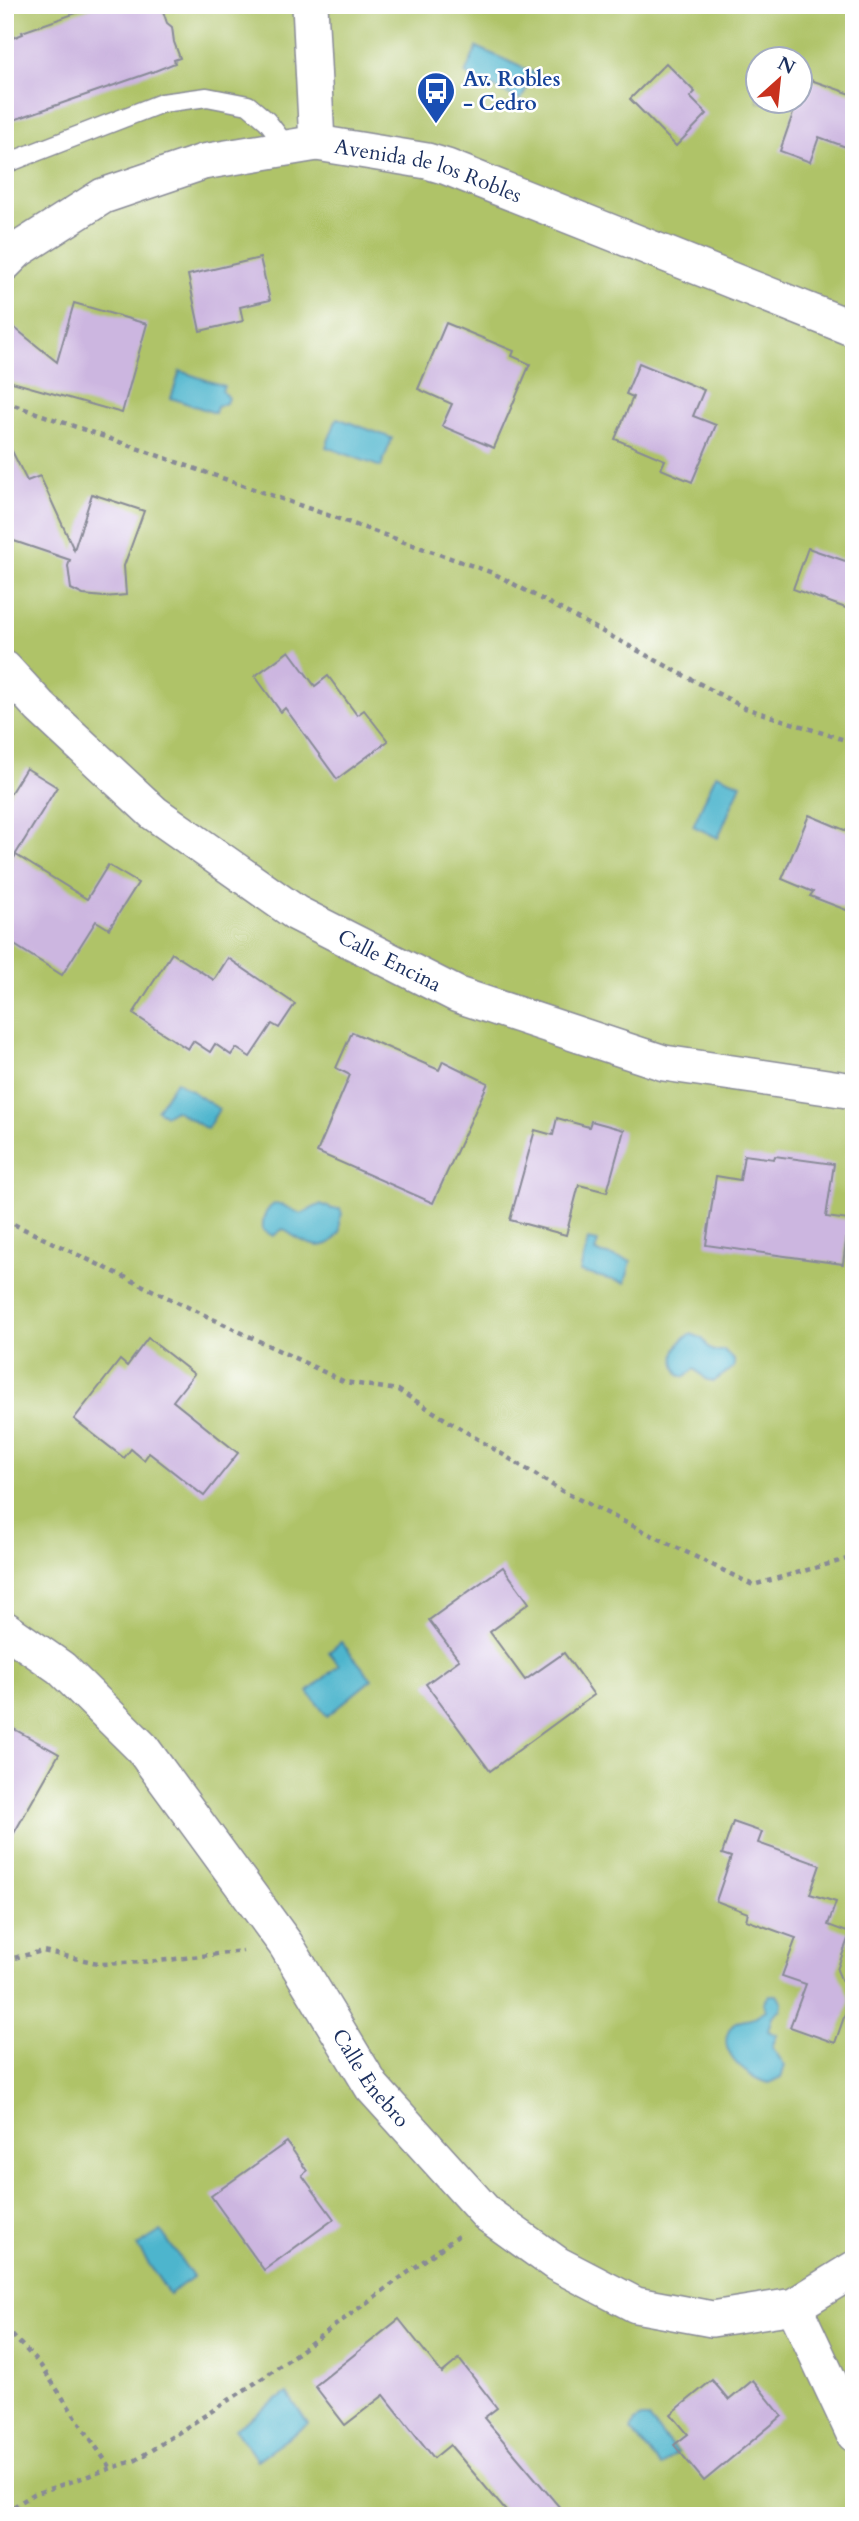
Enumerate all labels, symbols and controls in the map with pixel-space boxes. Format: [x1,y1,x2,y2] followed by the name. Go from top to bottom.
[744,46,814,116] north arrow
[773,50,800,81] text: N
[463,65,561,118] place label: Av. Robles - Cedro
[415,70,457,125] bus stop icon: Av. Robles - Cedro
[332,132,526,210] street label: Avenida de los Robles
[333,923,446,999] street label: Calle Encina
[325,2023,416,2134] street label: Calle Enebro

